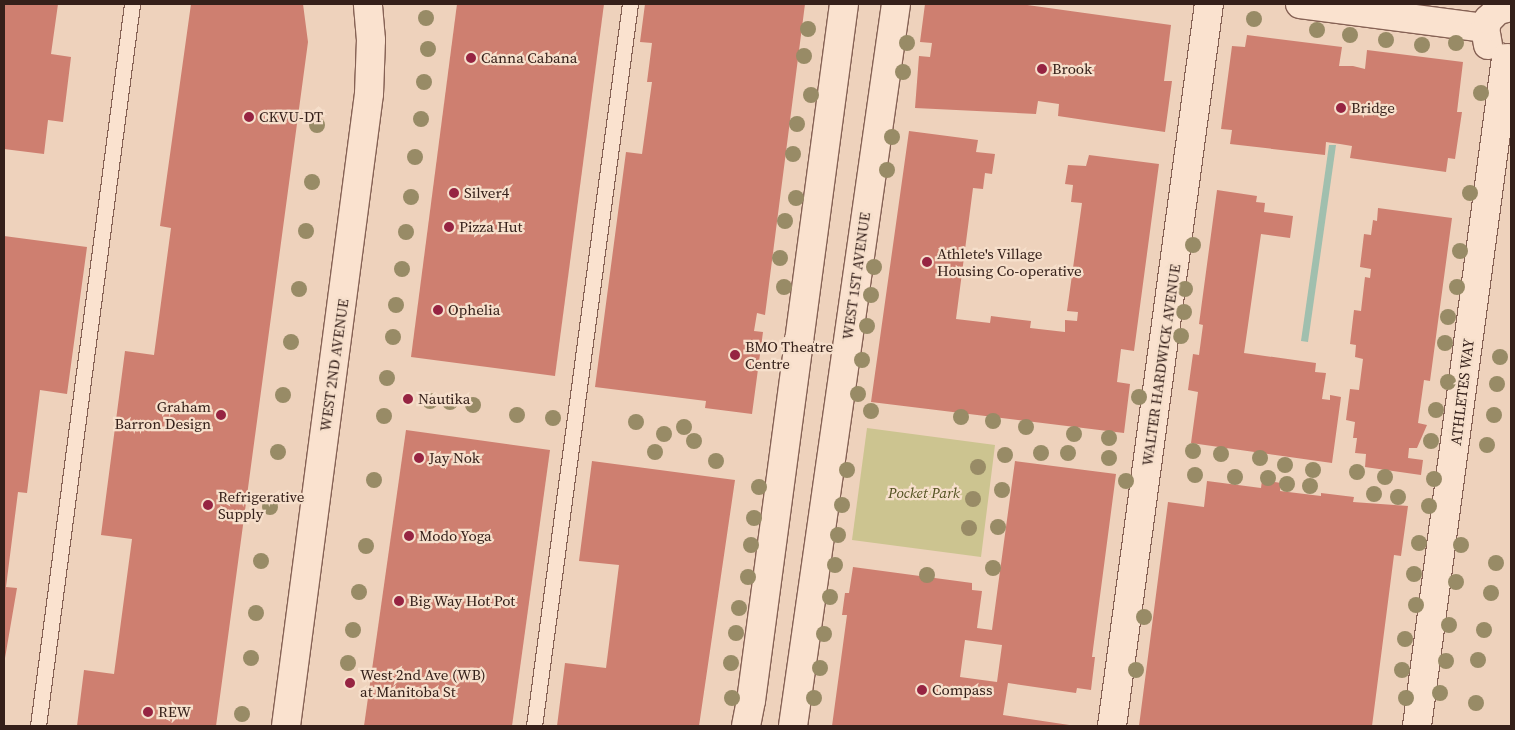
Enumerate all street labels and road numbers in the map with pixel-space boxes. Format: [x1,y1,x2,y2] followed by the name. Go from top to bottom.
[838,211,874,341] street label: WEST 1ST AVENUE
[1138,263,1184,467] street label: WALTER HARDWICK AVENUE
[316,297,352,433] street label: WEST 2ND AVENUE
[1446,337,1478,447] street label: ATHLETES WAY

